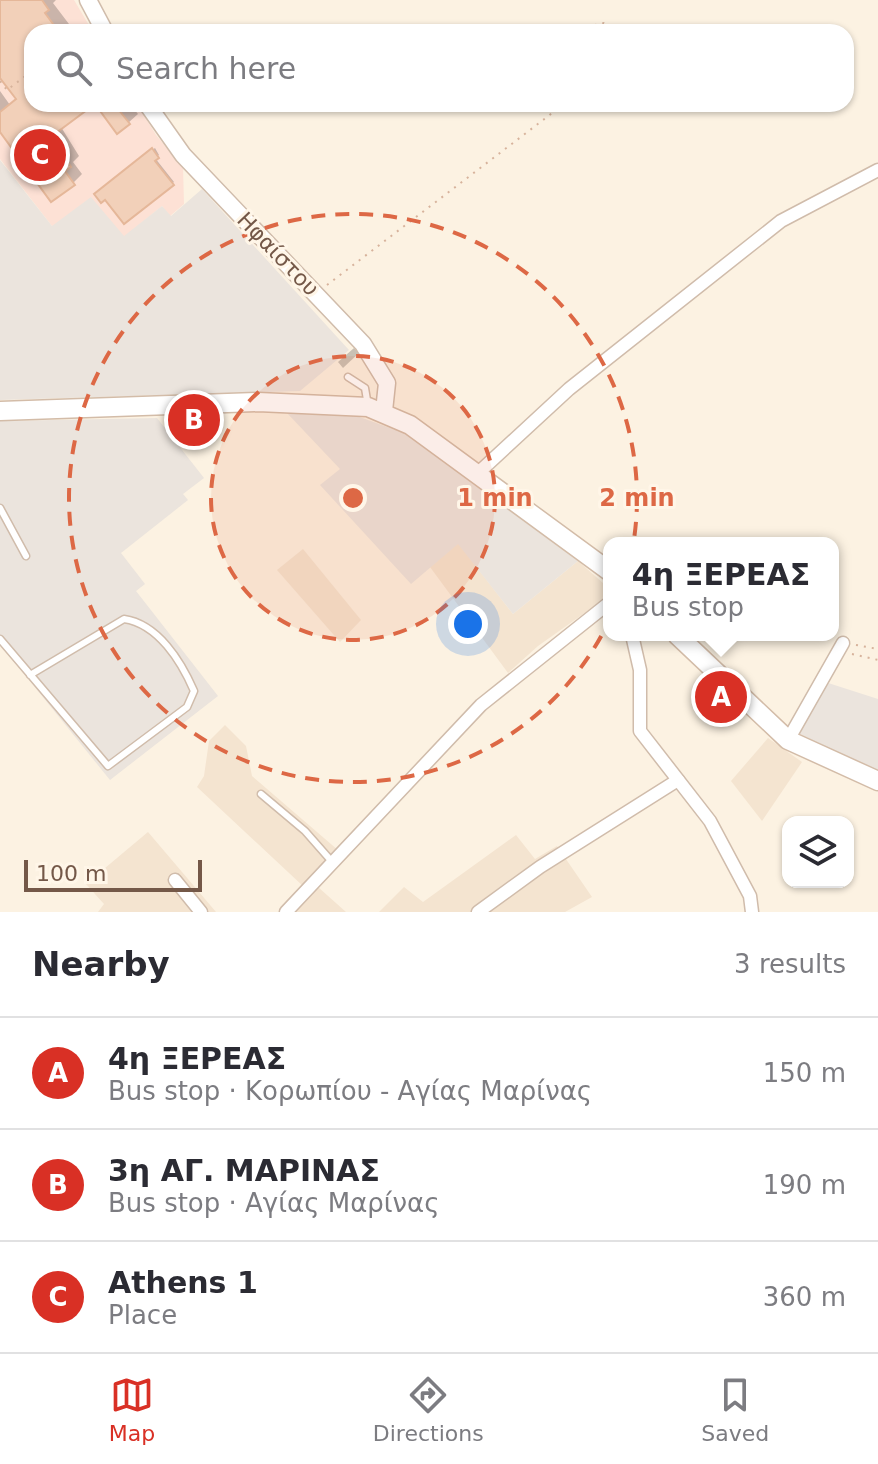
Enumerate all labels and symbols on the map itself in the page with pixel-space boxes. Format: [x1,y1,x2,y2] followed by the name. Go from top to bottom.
[14,125,66,185] pin: C
[232,207,324,301] street label: Ηφαίστου
[168,390,220,450] pin: B
[339,484,367,512] centre of rings
[457,484,533,512] text: 1 min
[599,484,675,512] text: 2 min
[448,604,488,644] your location
[695,667,747,727] pin: A
[24,856,202,892] scale bar

